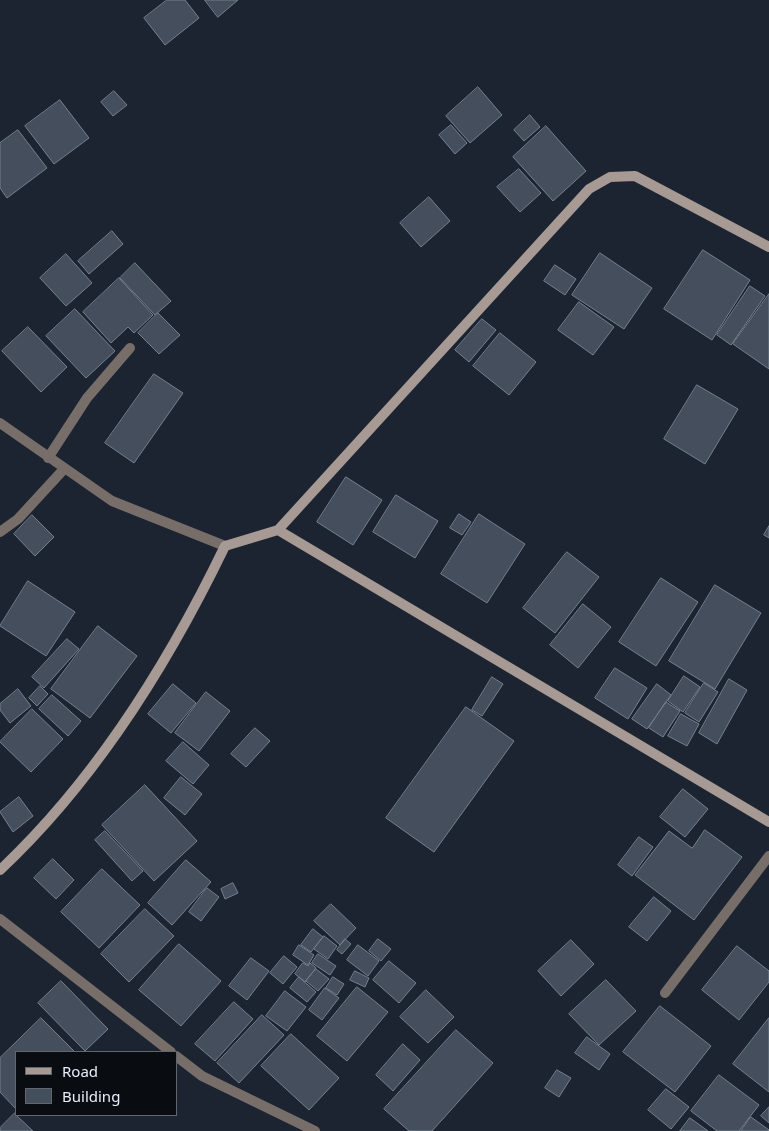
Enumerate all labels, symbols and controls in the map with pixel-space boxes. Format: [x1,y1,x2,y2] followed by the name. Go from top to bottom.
[15,1051,178,1116] legend
[62,1061,98,1081] text: Road
[62,1086,120,1106] text: Building

